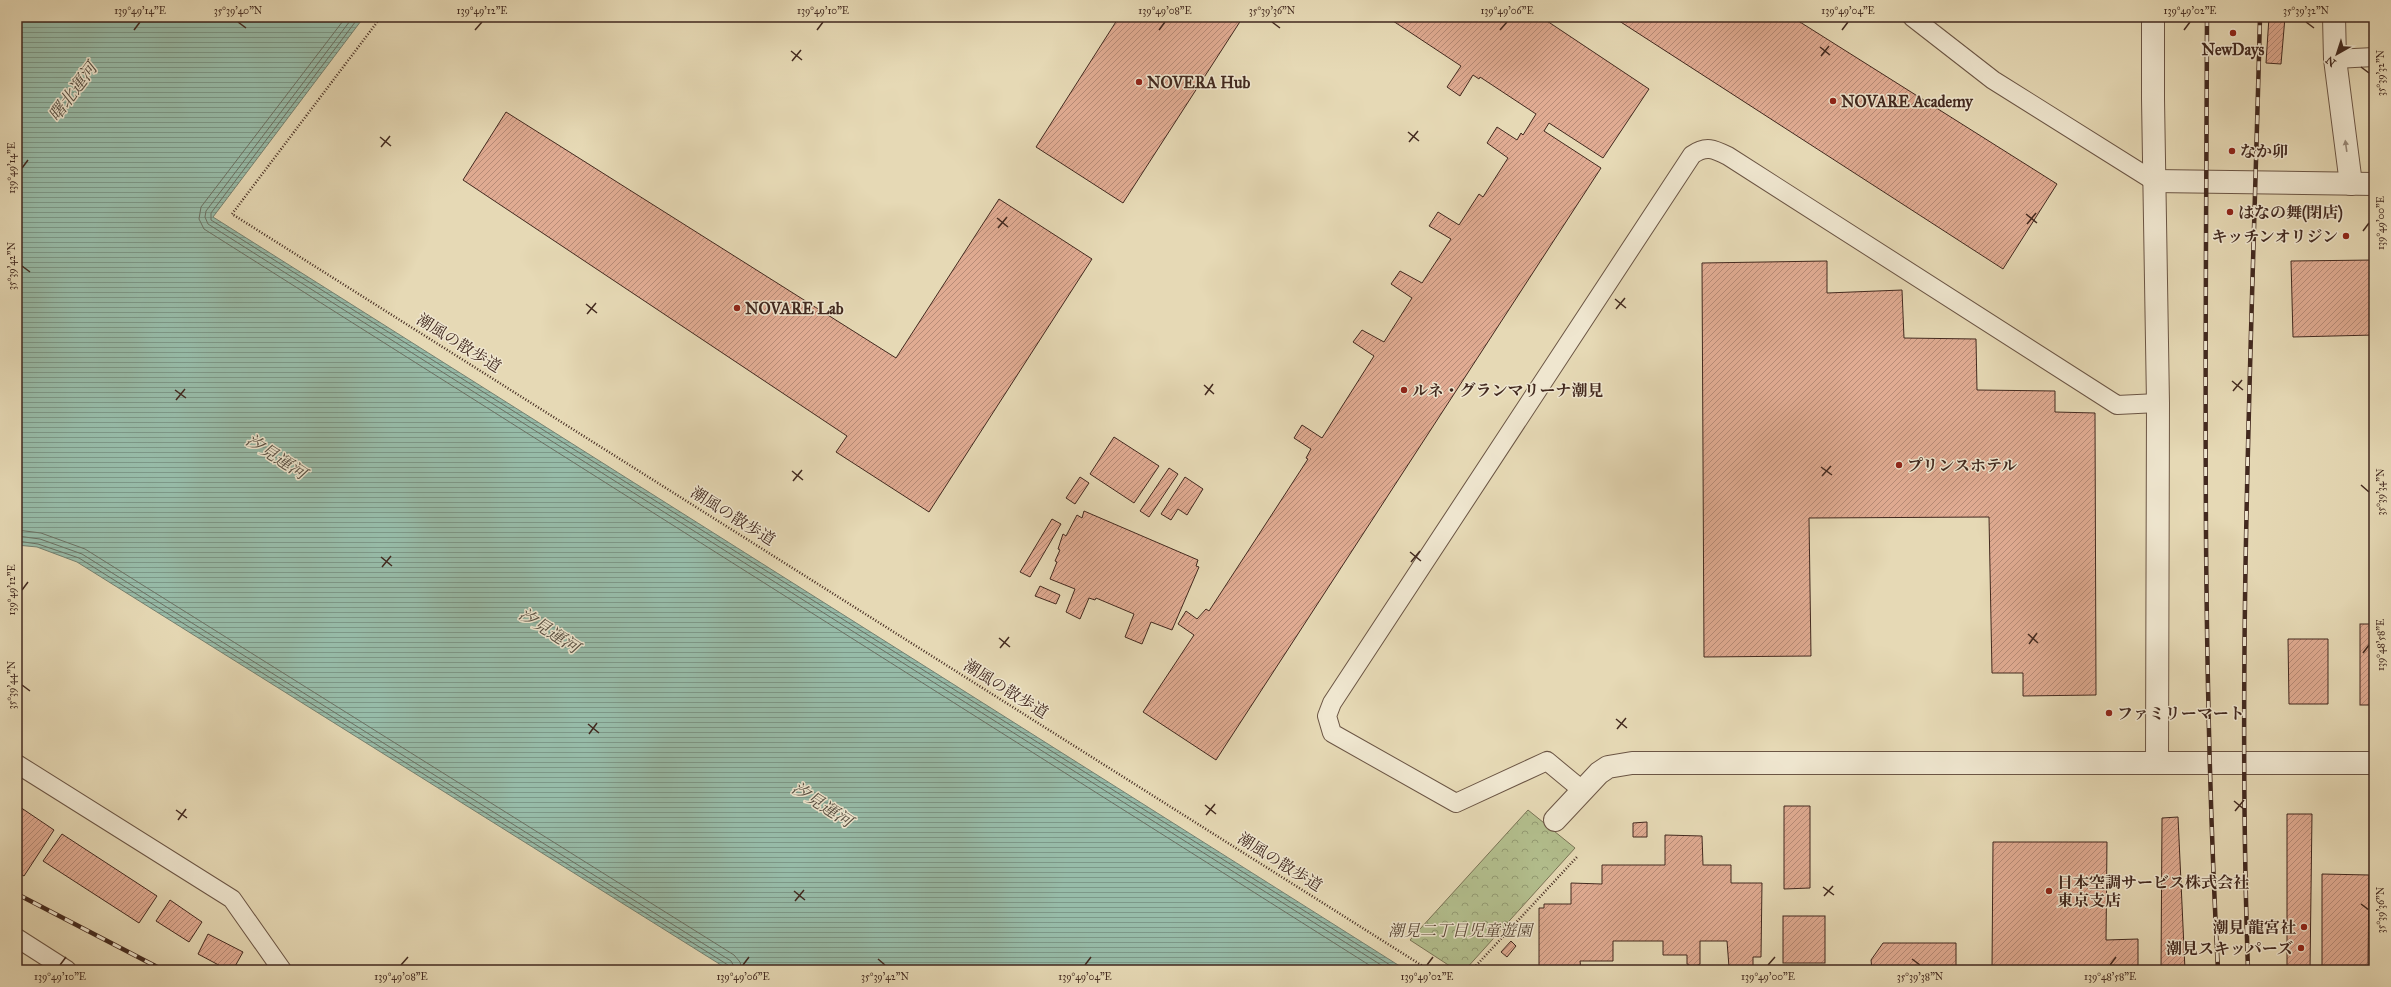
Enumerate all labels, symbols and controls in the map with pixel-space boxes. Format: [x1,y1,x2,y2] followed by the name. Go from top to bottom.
[114,5,166,17] text: 139°49'14"E
[214,5,263,17] text: 35°39'40"N
[456,5,508,17] text: 139°49'12"E
[797,5,849,17] text: 139°49'10"E
[1138,5,1192,17] text: 139°49'08"E
[1249,5,1296,17] text: 35°39'36"N
[1480,5,1534,17] text: 139°49'06"E
[1821,5,1875,17] text: 139°49'04"E
[2164,5,2216,17] text: 139°49'02"E
[2283,5,2330,17] text: 35°39'32"N
[2228,28,2238,38] marker: NewDays
[2317,34,2357,74] north arrow
[2202,40,2265,60] place label: NewDays
[2375,49,2387,96] text: 35°39'32"N
[2323,53,2339,69] text: N
[44,56,104,125] water label: 曙北運河
[1147,73,1250,92] place label: NOVERA Hub
[1134,77,1144,87] marker: NOVERA Hub
[1841,92,1974,112] place label: NOVARE Academy
[1828,96,1838,106] marker: NOVARE Academy
[2343,140,2349,152] one-way arrow
[6,142,18,194] text: 139°49'14"E
[2240,142,2288,161] place label: なか卯
[2227,146,2237,156] marker: なか卯
[2375,196,2387,250] text: 139°49'00"E
[2238,203,2343,223] place label: はなの舞(閉店)
[2225,207,2235,217] marker: はなの舞(閉店)
[2212,227,2338,246] place label: キッチンオリジン
[2341,231,2351,241] marker: キッチンオリジン
[6,242,18,290] text: 35°39'42"N
[745,299,844,318] place label: NOVARE Lab
[732,303,742,313] marker: NOVARE Lab
[413,310,505,376] street label: 潮風の散歩道
[1412,381,1604,400] place label: ルネ・グランマリーナ潮見
[1399,385,1409,395] marker: ルネ・グランマリーナ潮見
[242,430,313,486] water label: 汐見運河
[1907,456,2017,475] place label: プリンスホテル
[1894,460,1904,470] marker: プリンスホテル
[2375,468,2387,515] text: 35°39'34"N
[687,483,779,549] street label: 潮風の散歩道
[6,564,18,616] text: 139°49'12"E
[515,604,586,660] water label: 汐見運河
[2375,619,2387,671] text: 139°48'58"E
[960,656,1052,722] street label: 潮風の散歩道
[6,660,18,709] text: 35°39'44"N
[2117,704,2245,723] place label: ファミリーマート
[2104,708,2114,718] marker: ファミリーマート
[788,778,859,834] water label: 汐見運河
[1234,829,1326,895] street label: 潮風の散歩道
[2057,873,2249,910] place label: 日本空調サービス株式会社 東京支店
[2044,886,2054,896] marker: 日本空調サービス株式会社 東京支店
[2375,886,2387,933] text: 35°39'36"N
[2213,918,2296,937] place label: 潮見 龍宮社
[1388,921,1535,940] park label: 潮見二丁目児童遊園
[2299,922,2309,932] marker: 潮見 龍宮社
[2166,939,2293,958] place label: 潮見スキッパーズ
[2296,943,2306,953] marker: 潮見スキッパーズ
[34,971,86,983] text: 139°49'10"E
[374,971,428,983] text: 139°49'08"E
[716,971,770,983] text: 139°49'06"E
[861,971,909,983] text: 35°39'42"N
[1058,971,1112,983] text: 139°49'04"E
[1401,971,1453,983] text: 139°49'02"E
[1741,971,1795,983] text: 139°49'00"E
[1897,971,1944,983] text: 35°39'38"N
[2084,971,2136,983] text: 139°48'58"E

